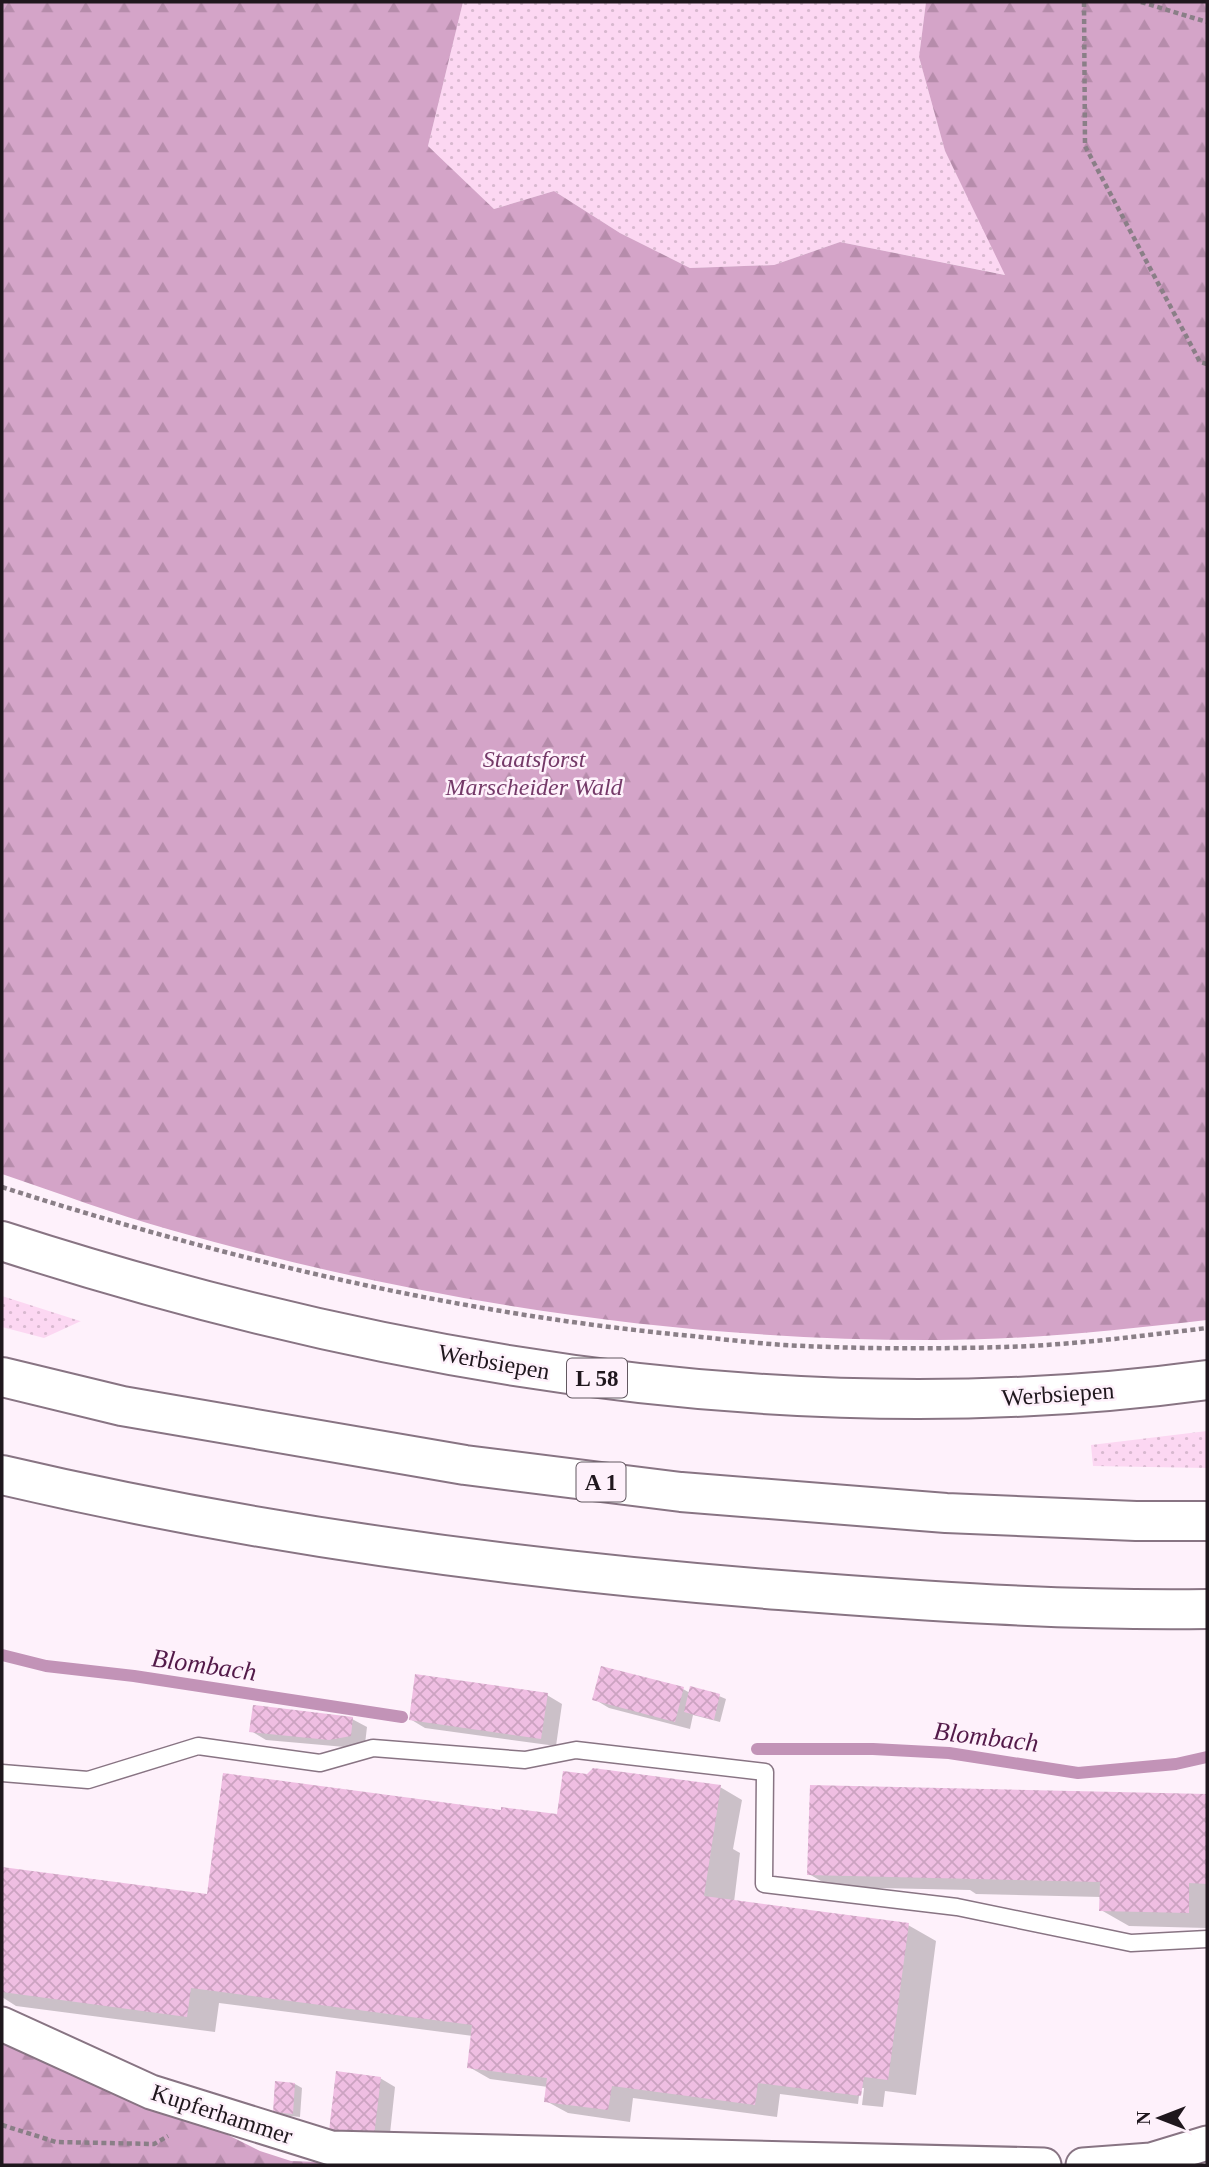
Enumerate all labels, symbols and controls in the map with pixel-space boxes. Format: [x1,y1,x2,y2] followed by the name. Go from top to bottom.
[444,746,624,800] park label: Staatsforst Marscheider Wald
[436,1339,552,1385] street label: Werbsiepen
[567,1358,627,1398] road number: L 58
[1001,1377,1115,1411] street label: Werbsiepen
[576,1462,626,1502] road number: A 1
[150,1643,258,1687] water label: Blombach
[932,1716,1040,1758] water label: Blombach
[148,2079,296,2149] street label: Kupferhammer
[1125,2083,1195,2153] north arrow
[1133,2111,1154,2125] text: N

